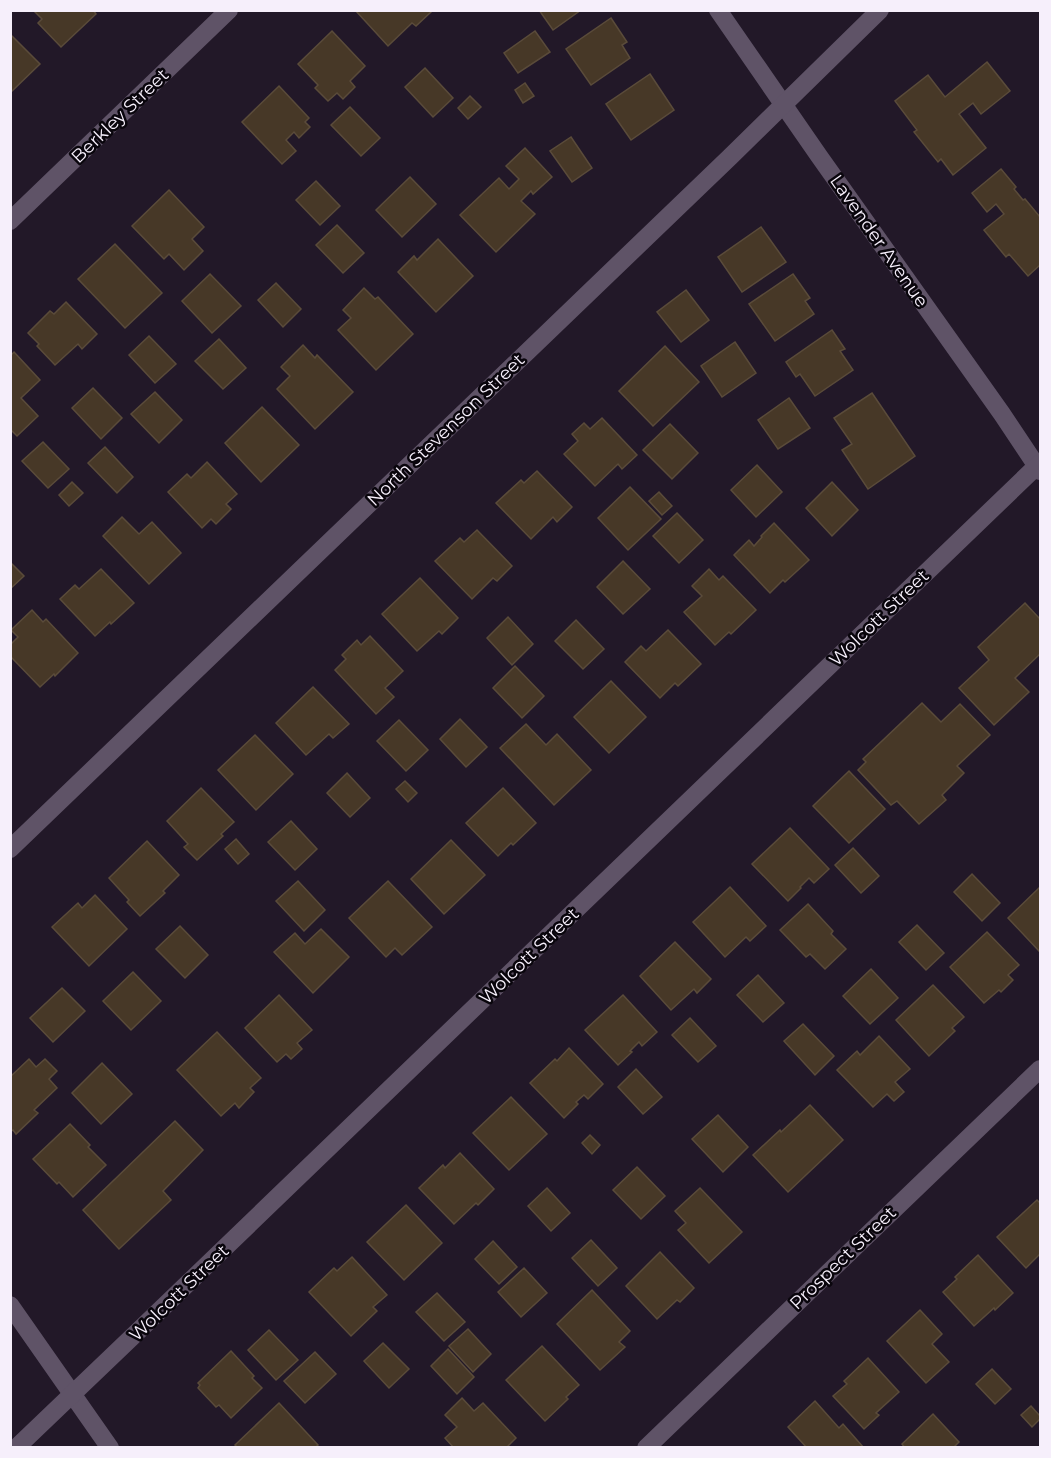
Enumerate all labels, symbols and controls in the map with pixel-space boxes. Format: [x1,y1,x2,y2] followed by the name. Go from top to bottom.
[67,64,173,168] street label: Berkley Street
[825,171,933,312] street label: Lavender Avenue
[363,349,529,511] street label: North Stevenson Street
[825,565,933,671] street label: Wolcott Street
[475,903,583,1009] street label: Wolcott Street
[785,1202,901,1314] street label: Prospect Street
[125,1240,233,1346] street label: Wolcott Street

